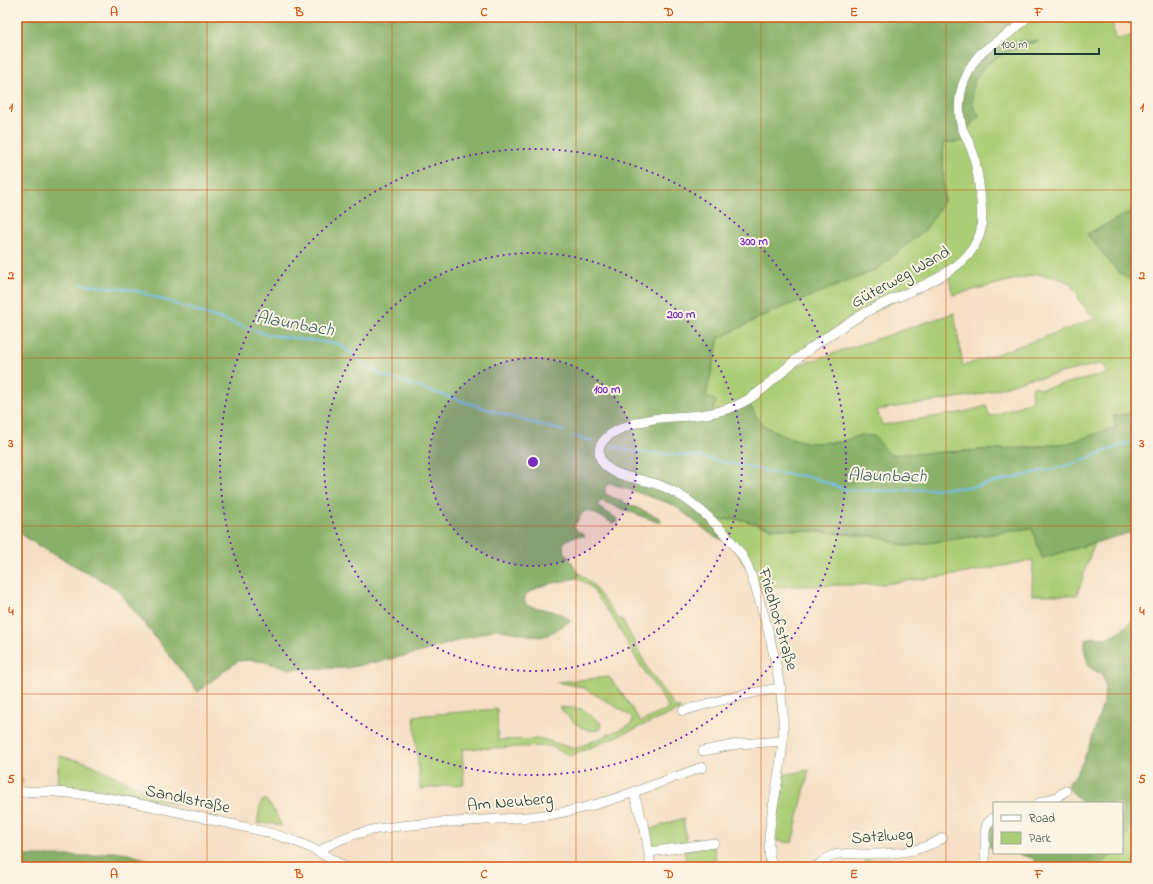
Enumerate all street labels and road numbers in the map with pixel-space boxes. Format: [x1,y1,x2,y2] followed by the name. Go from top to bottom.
[847,240,956,317] street label: Güterweg Wand
[751,564,804,674] street label: Friedhofstraße
[143,778,233,821] street label: Sandlstraße
[466,786,554,821] street label: Am Neuberg
[850,822,914,853] street label: Satzlweg

